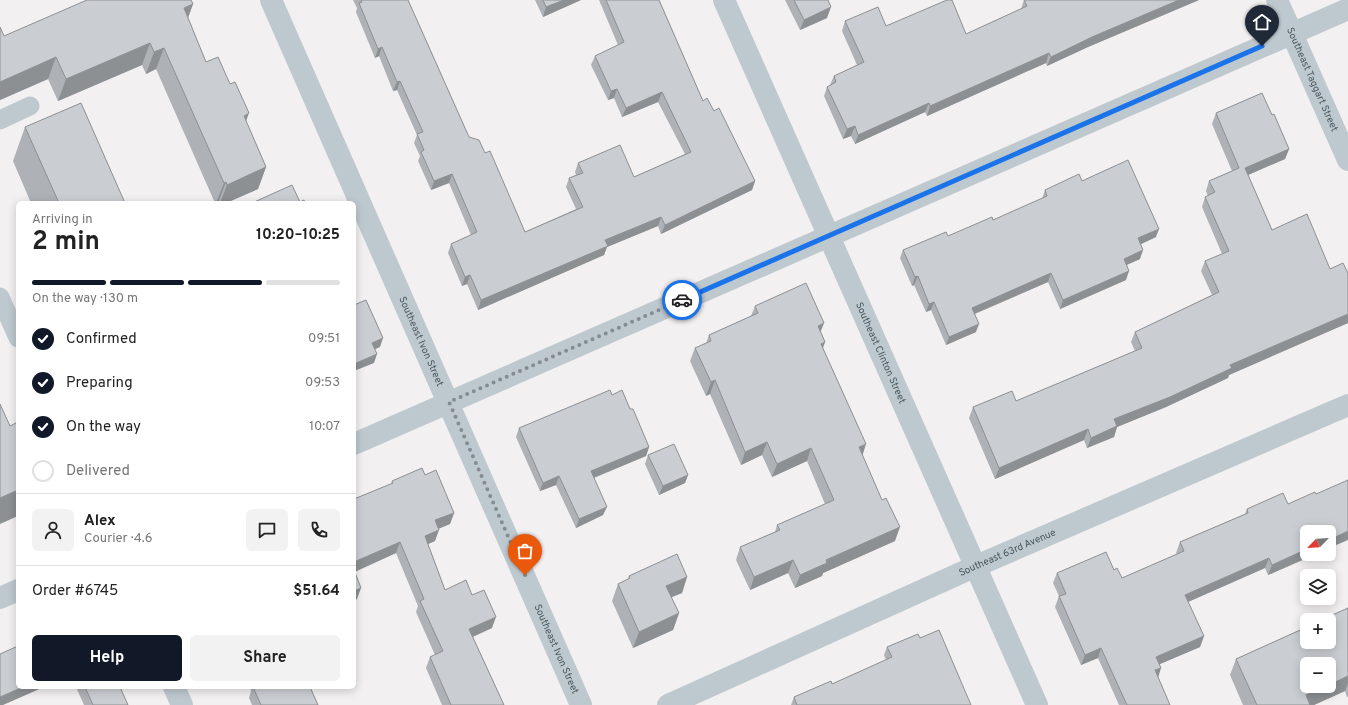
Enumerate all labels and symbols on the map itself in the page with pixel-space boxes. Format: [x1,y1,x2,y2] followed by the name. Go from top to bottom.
[1245,5,1279,46] pin
[1284,26,1341,134] street label: Southeast Taggart Street
[662,280,702,320] courier
[396,295,447,389] street label: Southeast Ivon Street
[852,300,909,406] street label: Southeast Clinton Street
[1300,525,1336,561] north arrow
[957,526,1058,579] street label: Southeast 63rd Avenue
[508,534,542,575] pin
[531,602,582,696] street label: Southeast Ivon Street

